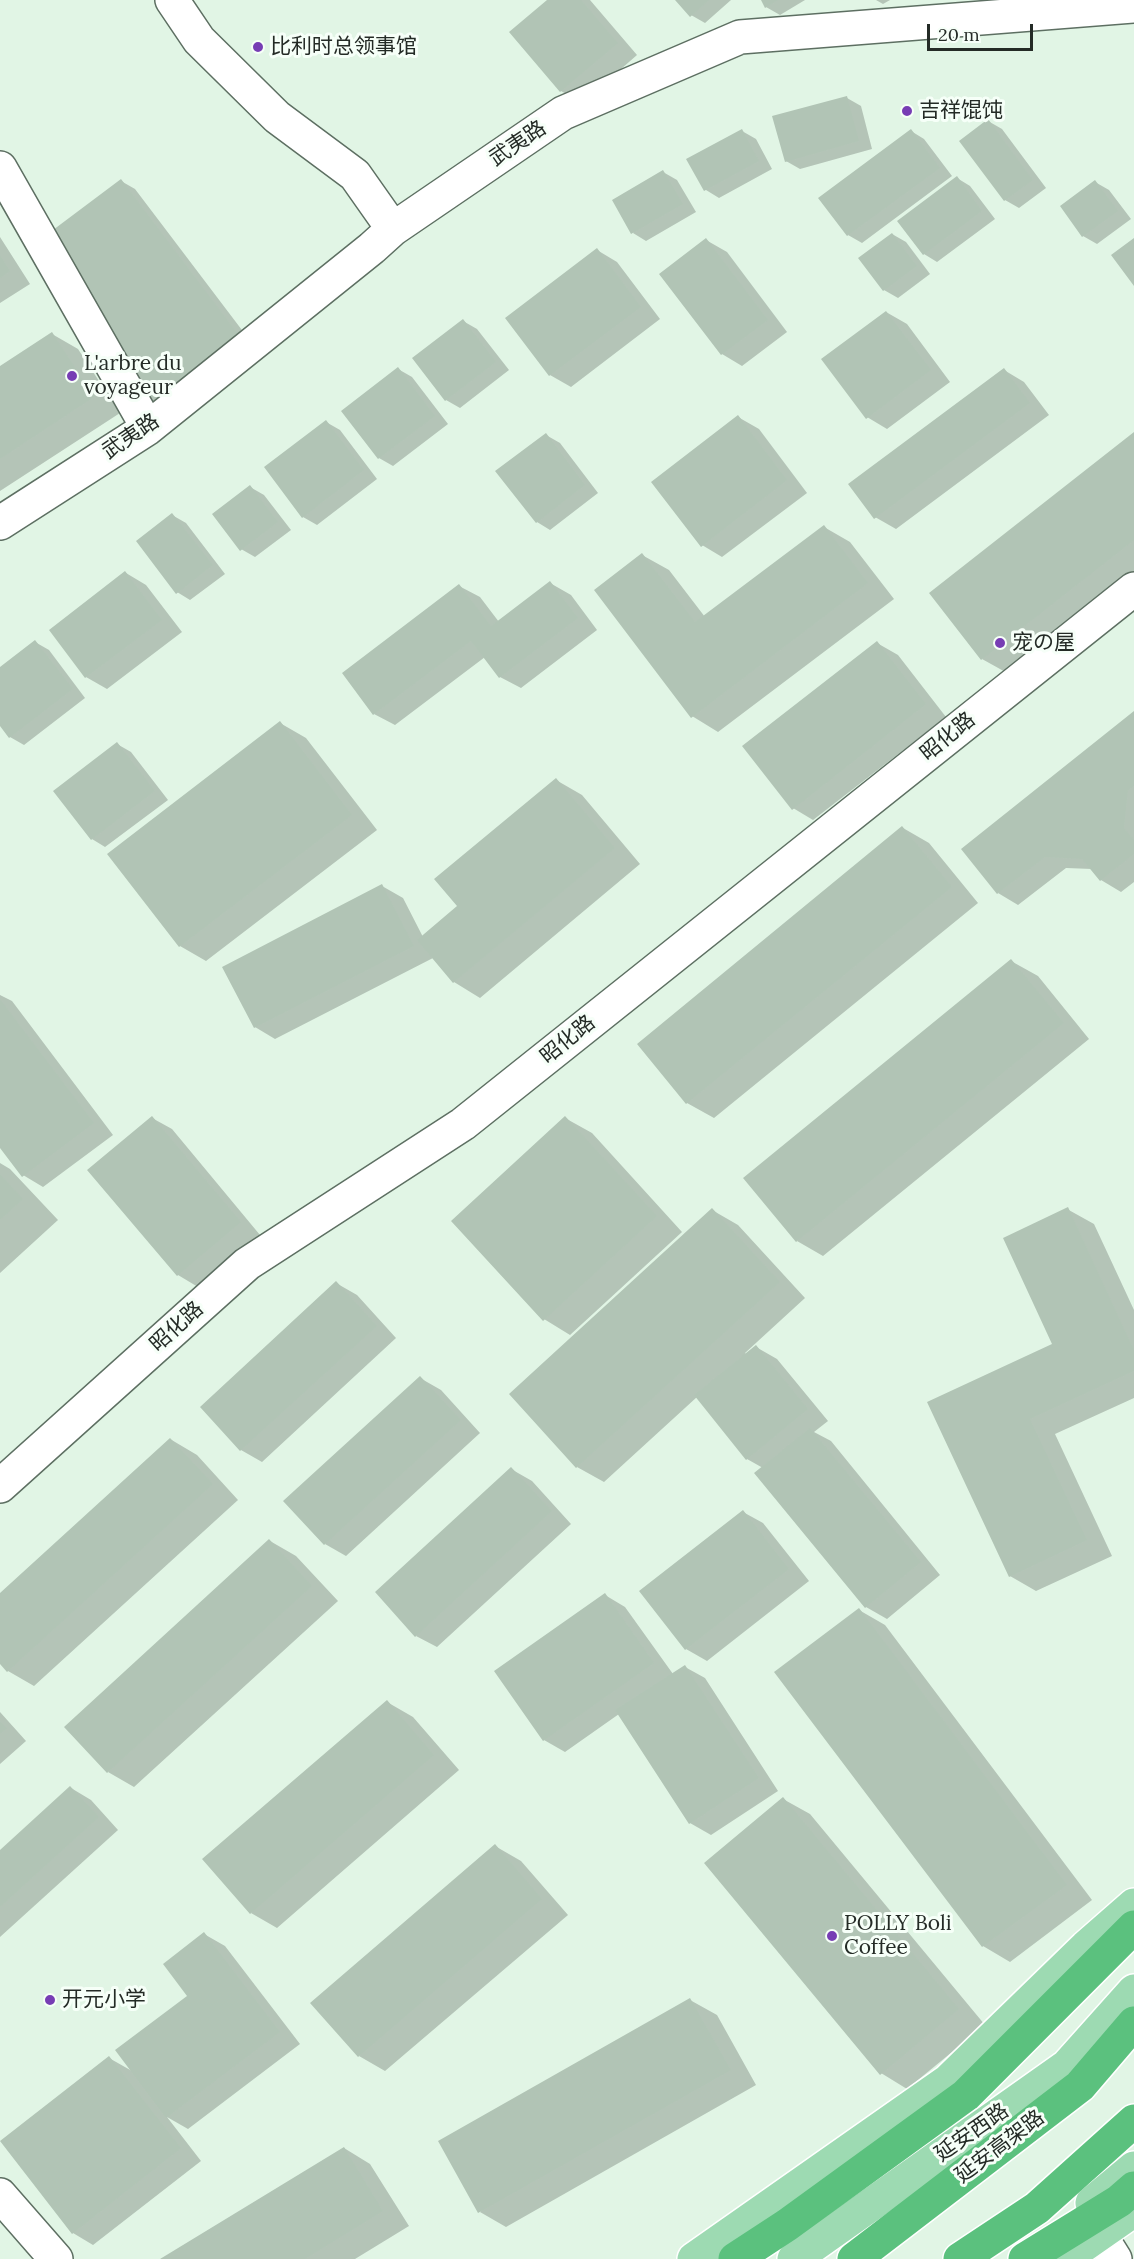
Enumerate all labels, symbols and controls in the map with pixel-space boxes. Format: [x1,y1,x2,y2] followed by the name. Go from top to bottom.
[930,12,1036,50] scale bar
[938,23,980,46] text: 20 m
[270,34,417,60] place label: 比利时总领事馆
[251,40,265,54] marker: 比利时总领事馆
[919,98,1003,124] place label: 吉祥馄饨
[900,104,914,118] marker: 吉祥馄饨
[485,116,551,172] street label: 武夷路
[84,351,182,401] place label: L'arbre du voyageur
[65,369,79,383] marker: L'arbre du voyageur
[98,409,164,465] street label: 武夷路
[1012,630,1075,656] place label: 宠の屋
[993,636,1007,650] marker: 宠の屋
[916,707,980,767] street label: 昭化路
[536,1010,600,1070] street label: 昭化路
[145,1297,209,1357] street label: 昭化路
[844,1911,952,1961] place label: POLLY Boli Coffee
[825,1929,839,1943] marker: POLLY Boli Coffee
[62,1987,146,2013] place label: 开元小学
[43,1993,57,2007] marker: 开元小学
[930,2099,1014,2167] street label: 延安西路
[950,2105,1050,2189] street label: 延安高架路

